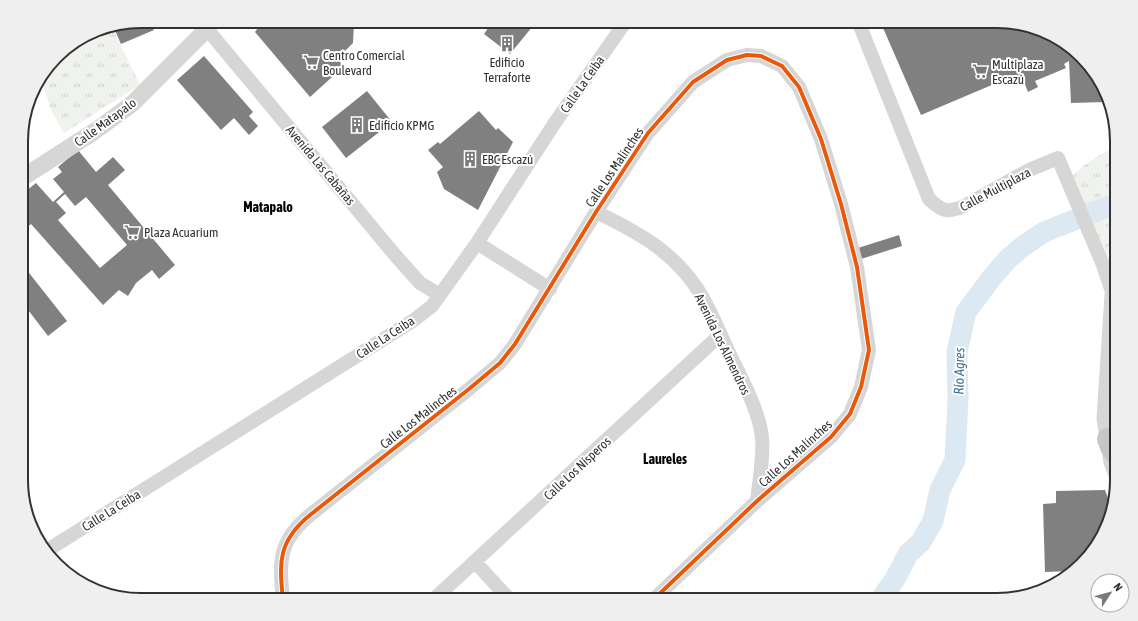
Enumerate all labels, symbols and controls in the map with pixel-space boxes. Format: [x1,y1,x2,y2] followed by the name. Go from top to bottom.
[498,35,516,53] building icon: Edificio Terraforte
[323,48,405,78] place label: Centro Comercial Boulevard
[302,53,320,71] supermarket icon: Centro Comercial Boulevard
[557,53,608,116] street label: Calle La Ceiba
[483,55,531,85] place label: Edificio Terraforte
[992,57,1044,87] place label: Multiplaza Escazú
[971,62,989,80] supermarket icon: Multiplaza Escazú
[72,95,139,150] street label: Calle Matapalo
[348,116,366,134] building icon: Edificio KPMG
[369,118,434,133] place label: Edificio KPMG
[283,122,359,208] street label: Avenida Las Cabañas
[582,124,647,210] street label: Calle Los Malinches
[461,150,479,168] building icon: EBC Escazú
[482,152,533,167] place label: EBC Escazú
[957,165,1033,214] street label: Calle Multiplaza
[243,199,293,215] district label: Matapalo
[123,223,141,241] supermarket icon: Plaza Acuarium
[144,225,218,240] place label: Plaza Acuarium
[692,291,754,397] street label: Avenida Los Almendros
[353,313,417,362] street label: Calle La Ceiba
[951,347,967,395] water label: Río Agres
[377,383,460,452] street label: Calle Los Malinches
[756,416,835,490] street label: Calle Los Malinches
[541,433,614,503] street label: Calle Los Nísperos
[643,451,687,467] district label: Laureles
[79,487,143,534] street label: Calle La Ceiba
[1090,573,1130,613] north arrow
[1111,581,1125,593] text: N

